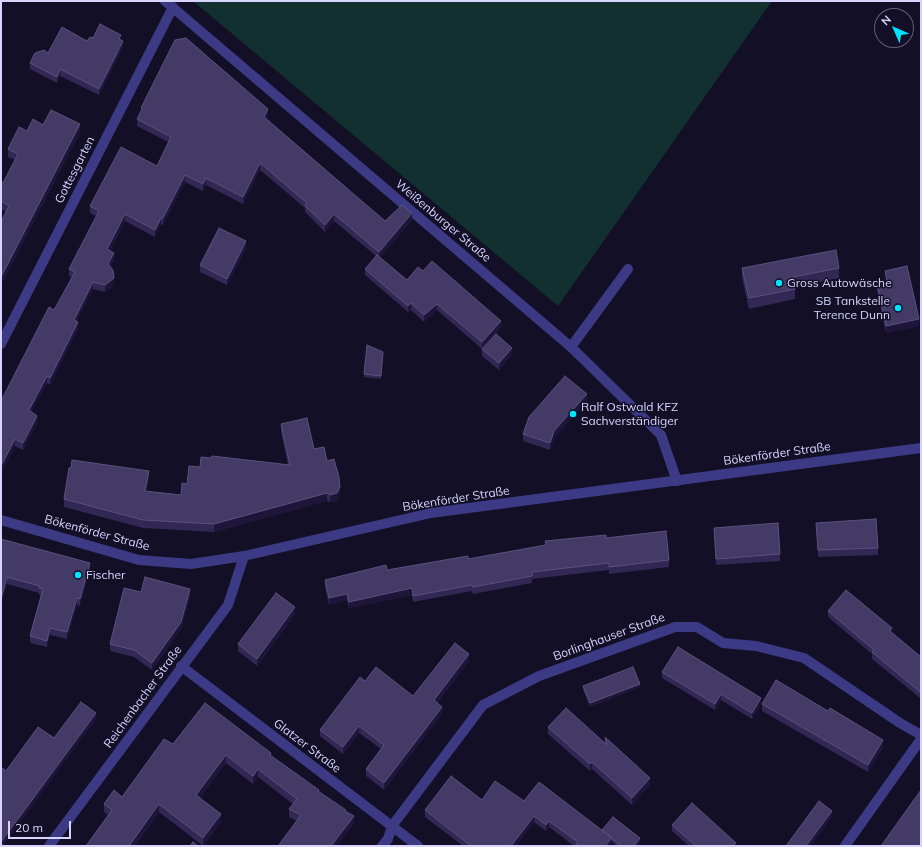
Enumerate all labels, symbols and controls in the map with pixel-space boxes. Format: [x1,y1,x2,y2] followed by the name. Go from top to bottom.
[874,8,914,48] north arrow
[878,12,894,28] text: N
[52,134,98,206] street label: Gottesgarten
[392,177,494,265] street label: Weißenburger Straße
[787,276,892,290] place label: Gross Autowäsche
[774,278,784,288] marker: Gross Autowäsche
[814,294,890,322] place label: SB Tankstelle Terence Dunn
[893,303,903,313] marker: SB Tankstelle Terence Dunn
[581,400,678,428] place label: Ralf Ostwald KFZ Sachverständiger
[568,409,578,419] marker: Ralf Ostwald KFZ Sachverständiger
[722,439,832,469] street label: Bökenförder Straße
[401,483,511,515] street label: Bökenförder Straße
[43,512,151,554] street label: Bökenförder Straße
[86,568,125,582] place label: Fischer
[73,570,83,580] marker: Fischer
[551,610,667,664] street label: Borlinghauser Straße
[101,643,185,751] street label: Reichenbacher Straße
[271,716,343,776] street label: Glatzer Straße
[10,813,73,839] scale bar
[15,820,43,835] text: 20 m

